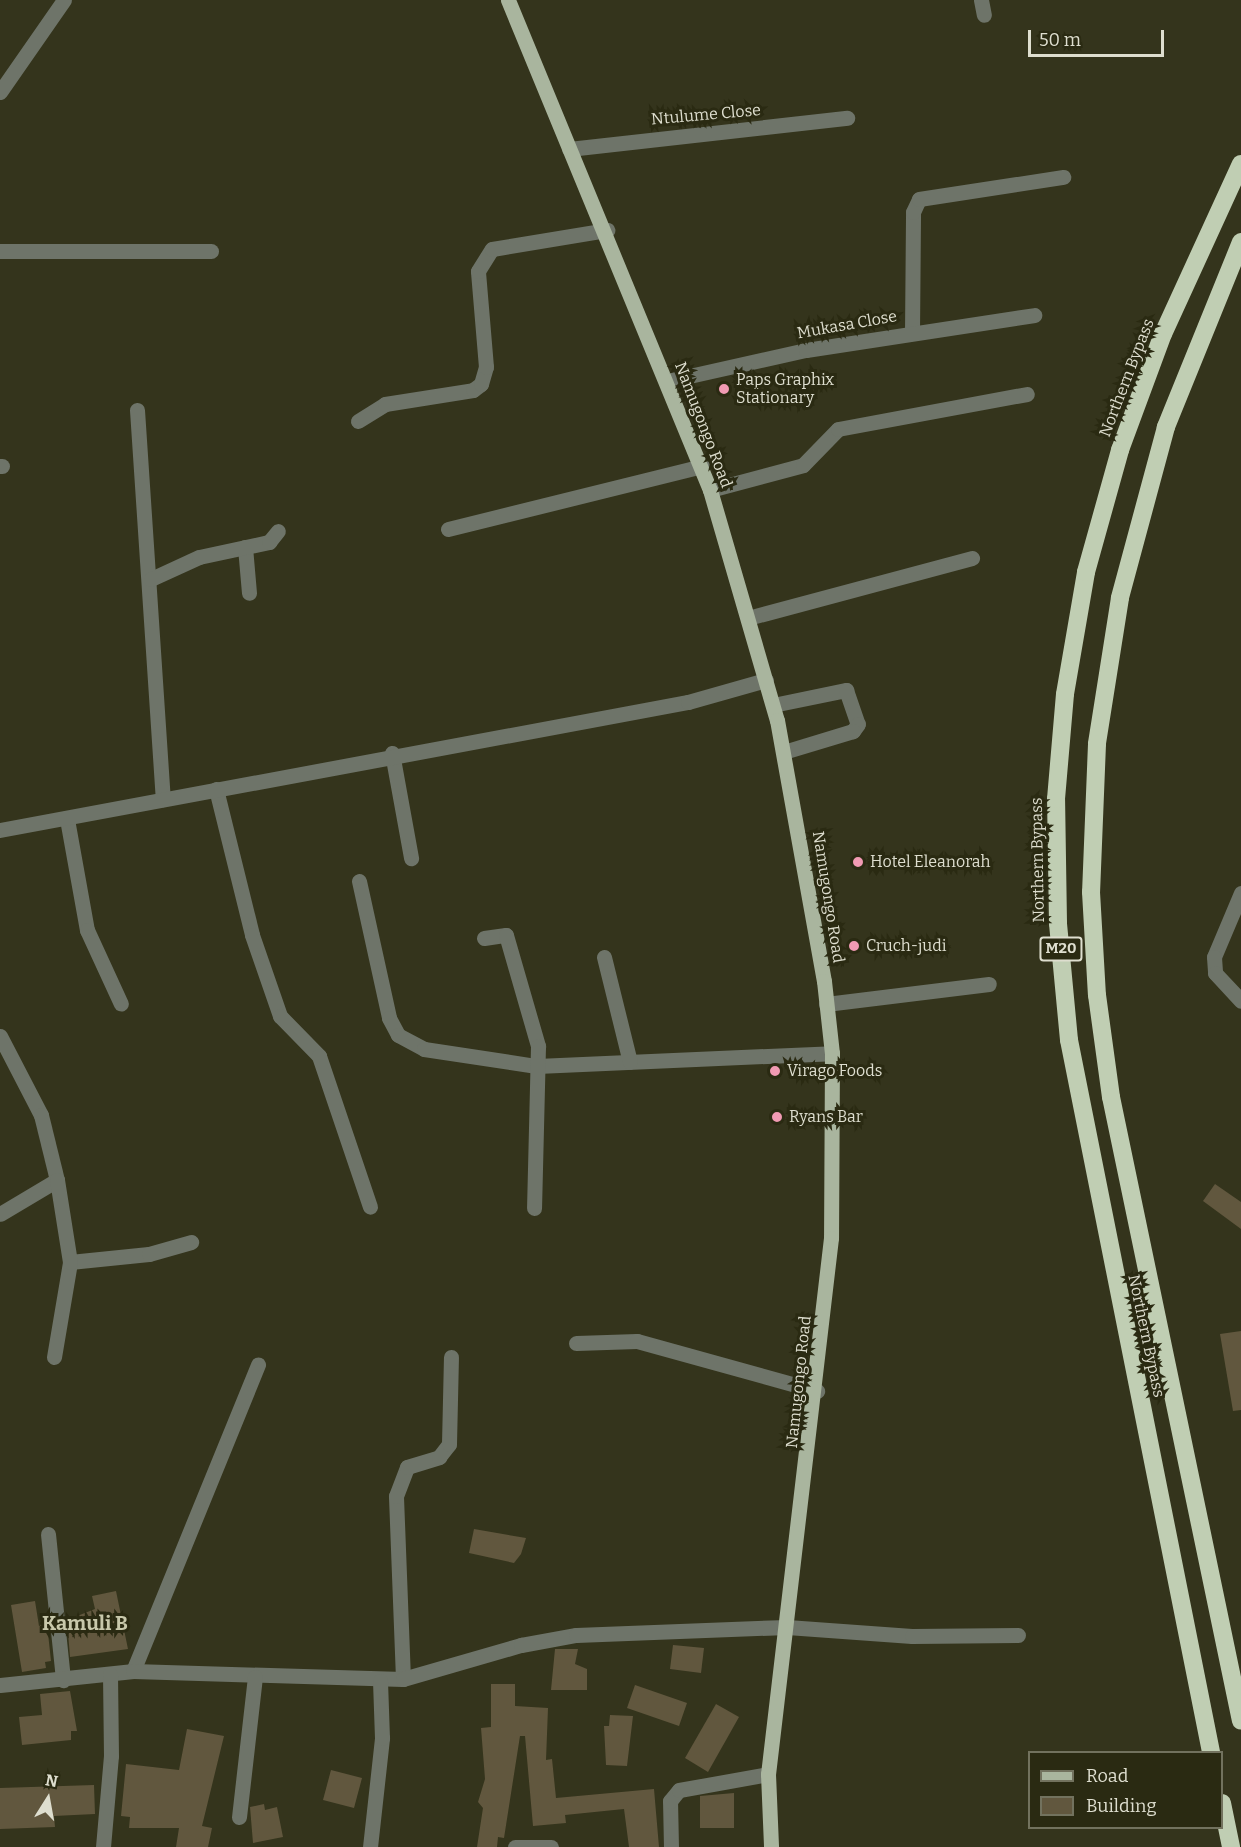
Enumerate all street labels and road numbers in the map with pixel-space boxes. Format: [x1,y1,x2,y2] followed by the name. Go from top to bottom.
[650,101,762,129] street label: Ntulume Close
[795,307,899,343] street label: Mukasa Close
[1096,316,1158,440] street label: Northern Bypass
[670,359,736,491] street label: Namugongo Road
[1027,797,1049,923] street label: Northern Bypass
[808,830,848,964] street label: Namugongo Road
[1038,937,1084,961] road number: M20
[1124,1273,1168,1399] street label: Northern Bypass
[782,1315,816,1449] street label: Namugongo Road

